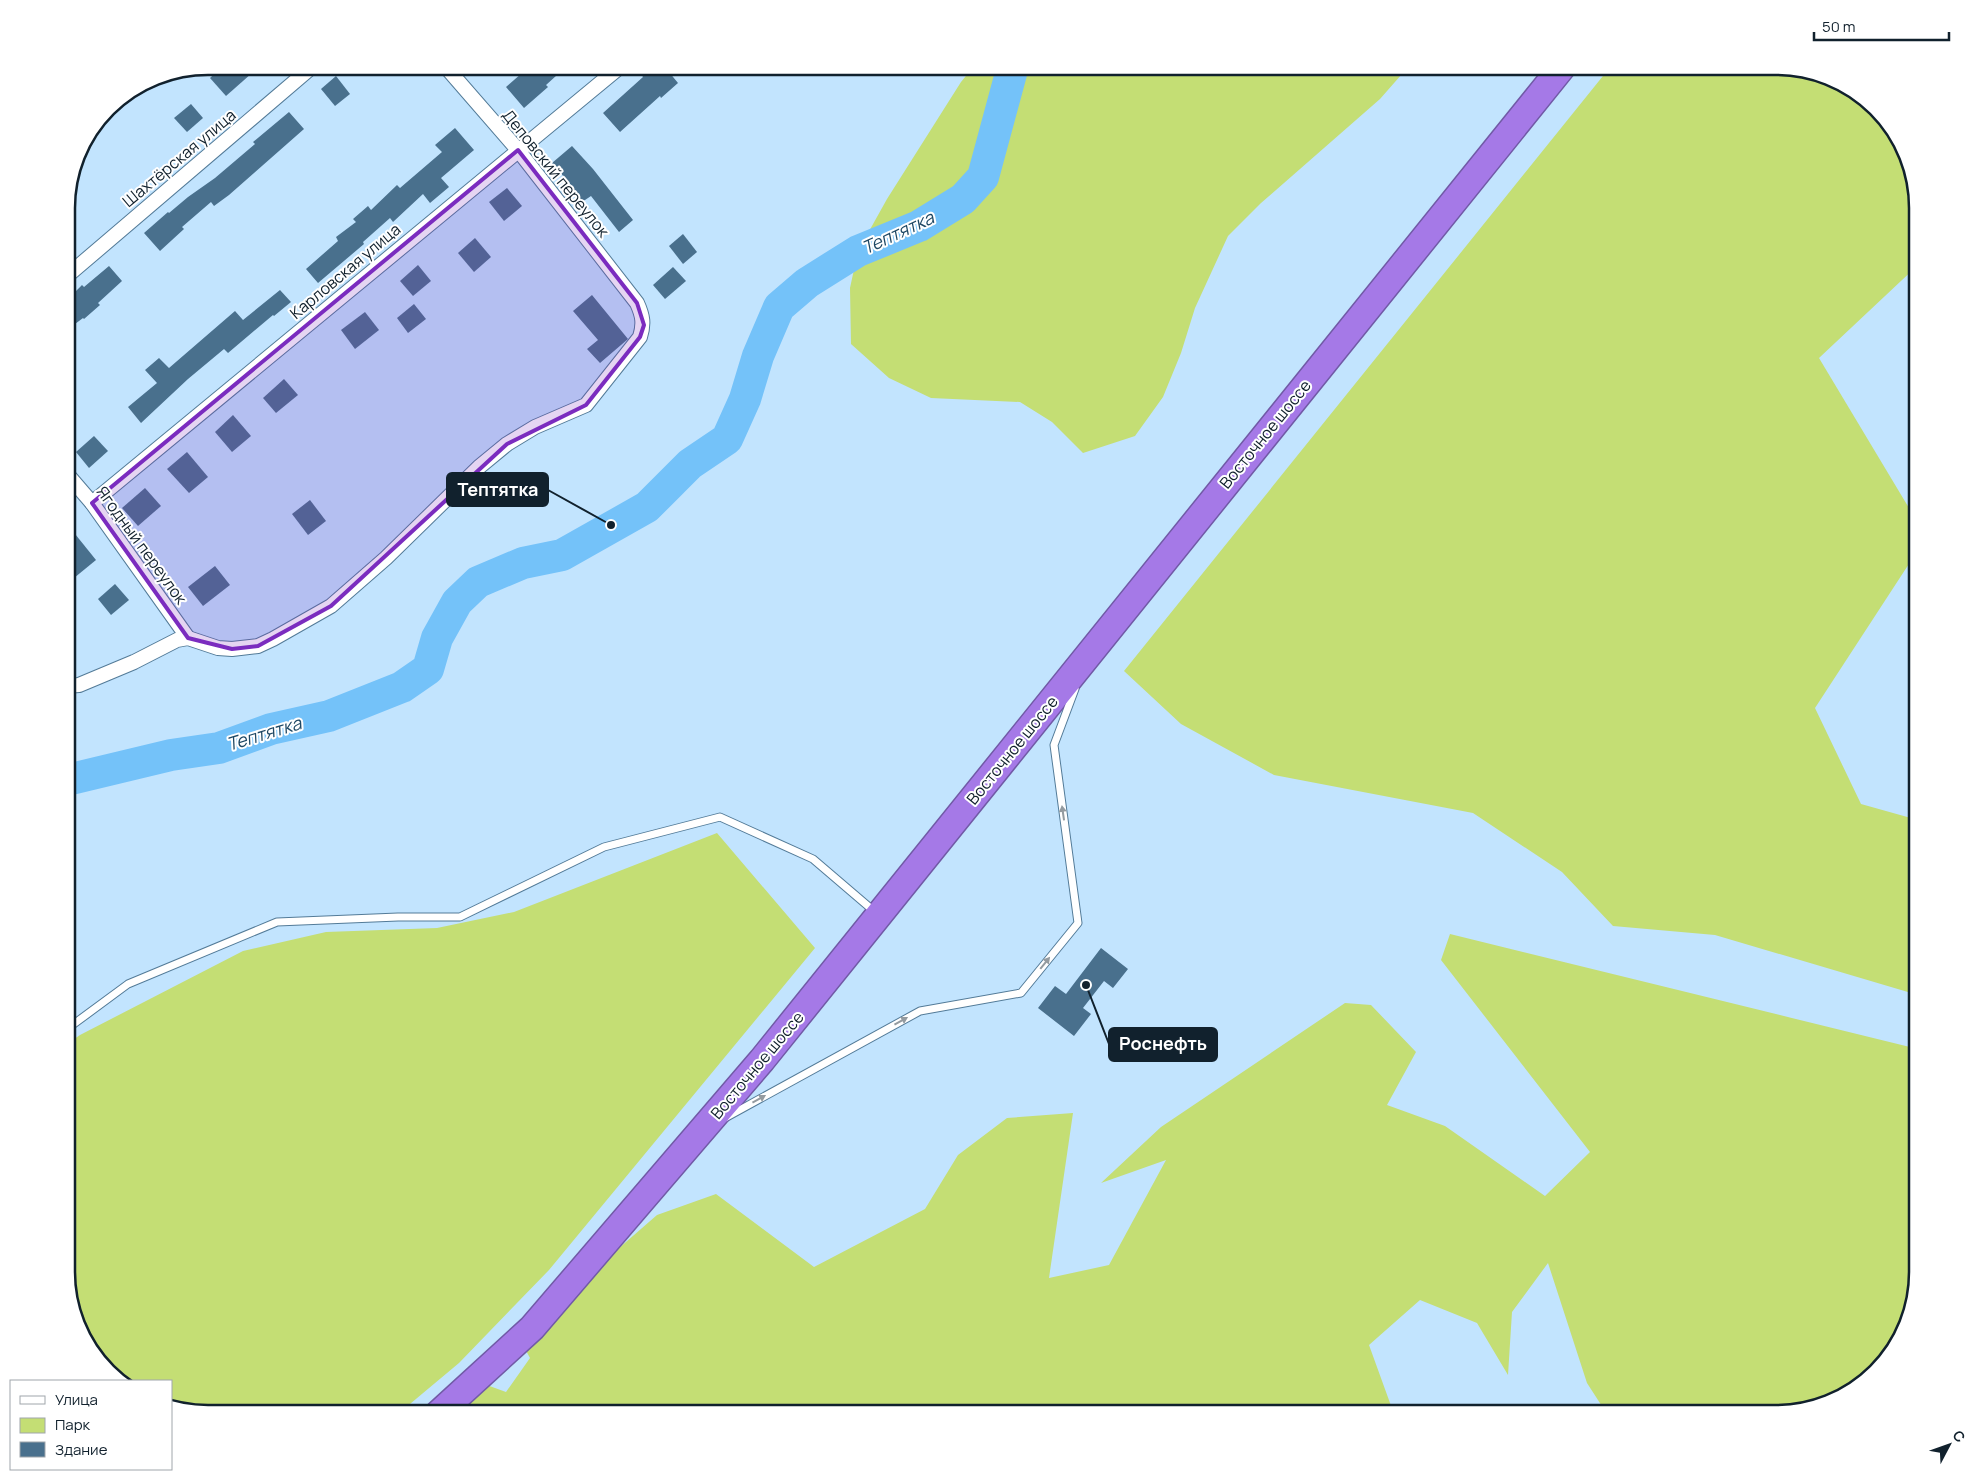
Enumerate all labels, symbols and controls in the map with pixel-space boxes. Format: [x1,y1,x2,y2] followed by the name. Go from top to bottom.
[1814,10,1949,42] scale bar
[1822,16,1856,37] text: 50 m
[118,104,240,212] street label: Шахтёрская улица
[498,105,615,242] street label: Деповский переулок
[858,205,938,259] water label: Тептятка
[285,218,405,324] street label: Карловская улица
[1214,375,1316,493] street label: Восточное шоссе
[447,473,548,506] callout: Тептятка
[458,477,538,501] text: Тептятка
[92,482,193,609] street label: Ягодный переулок
[961,691,1063,809] street label: Восточное шоссе
[223,710,305,756] water label: Тептятка
[1059,804,1067,820] one-way arrow
[1040,956,1051,969] one-way arrow
[706,1007,808,1123] street label: Восточное шоссе
[895,1017,908,1026] one-way arrow
[1109,1028,1217,1061] callout: Роснефть
[1119,1031,1207,1055] text: Роснефть
[752,1095,766,1104] one-way arrow
[10,1380,172,1470] legend
[55,1389,98,1410] text: Улица
[55,1414,91,1435] text: Парк
[1924,1420,1974,1470] north arrow
[1949,1426,1970,1446] text: С
[55,1439,108,1460] text: Здание

